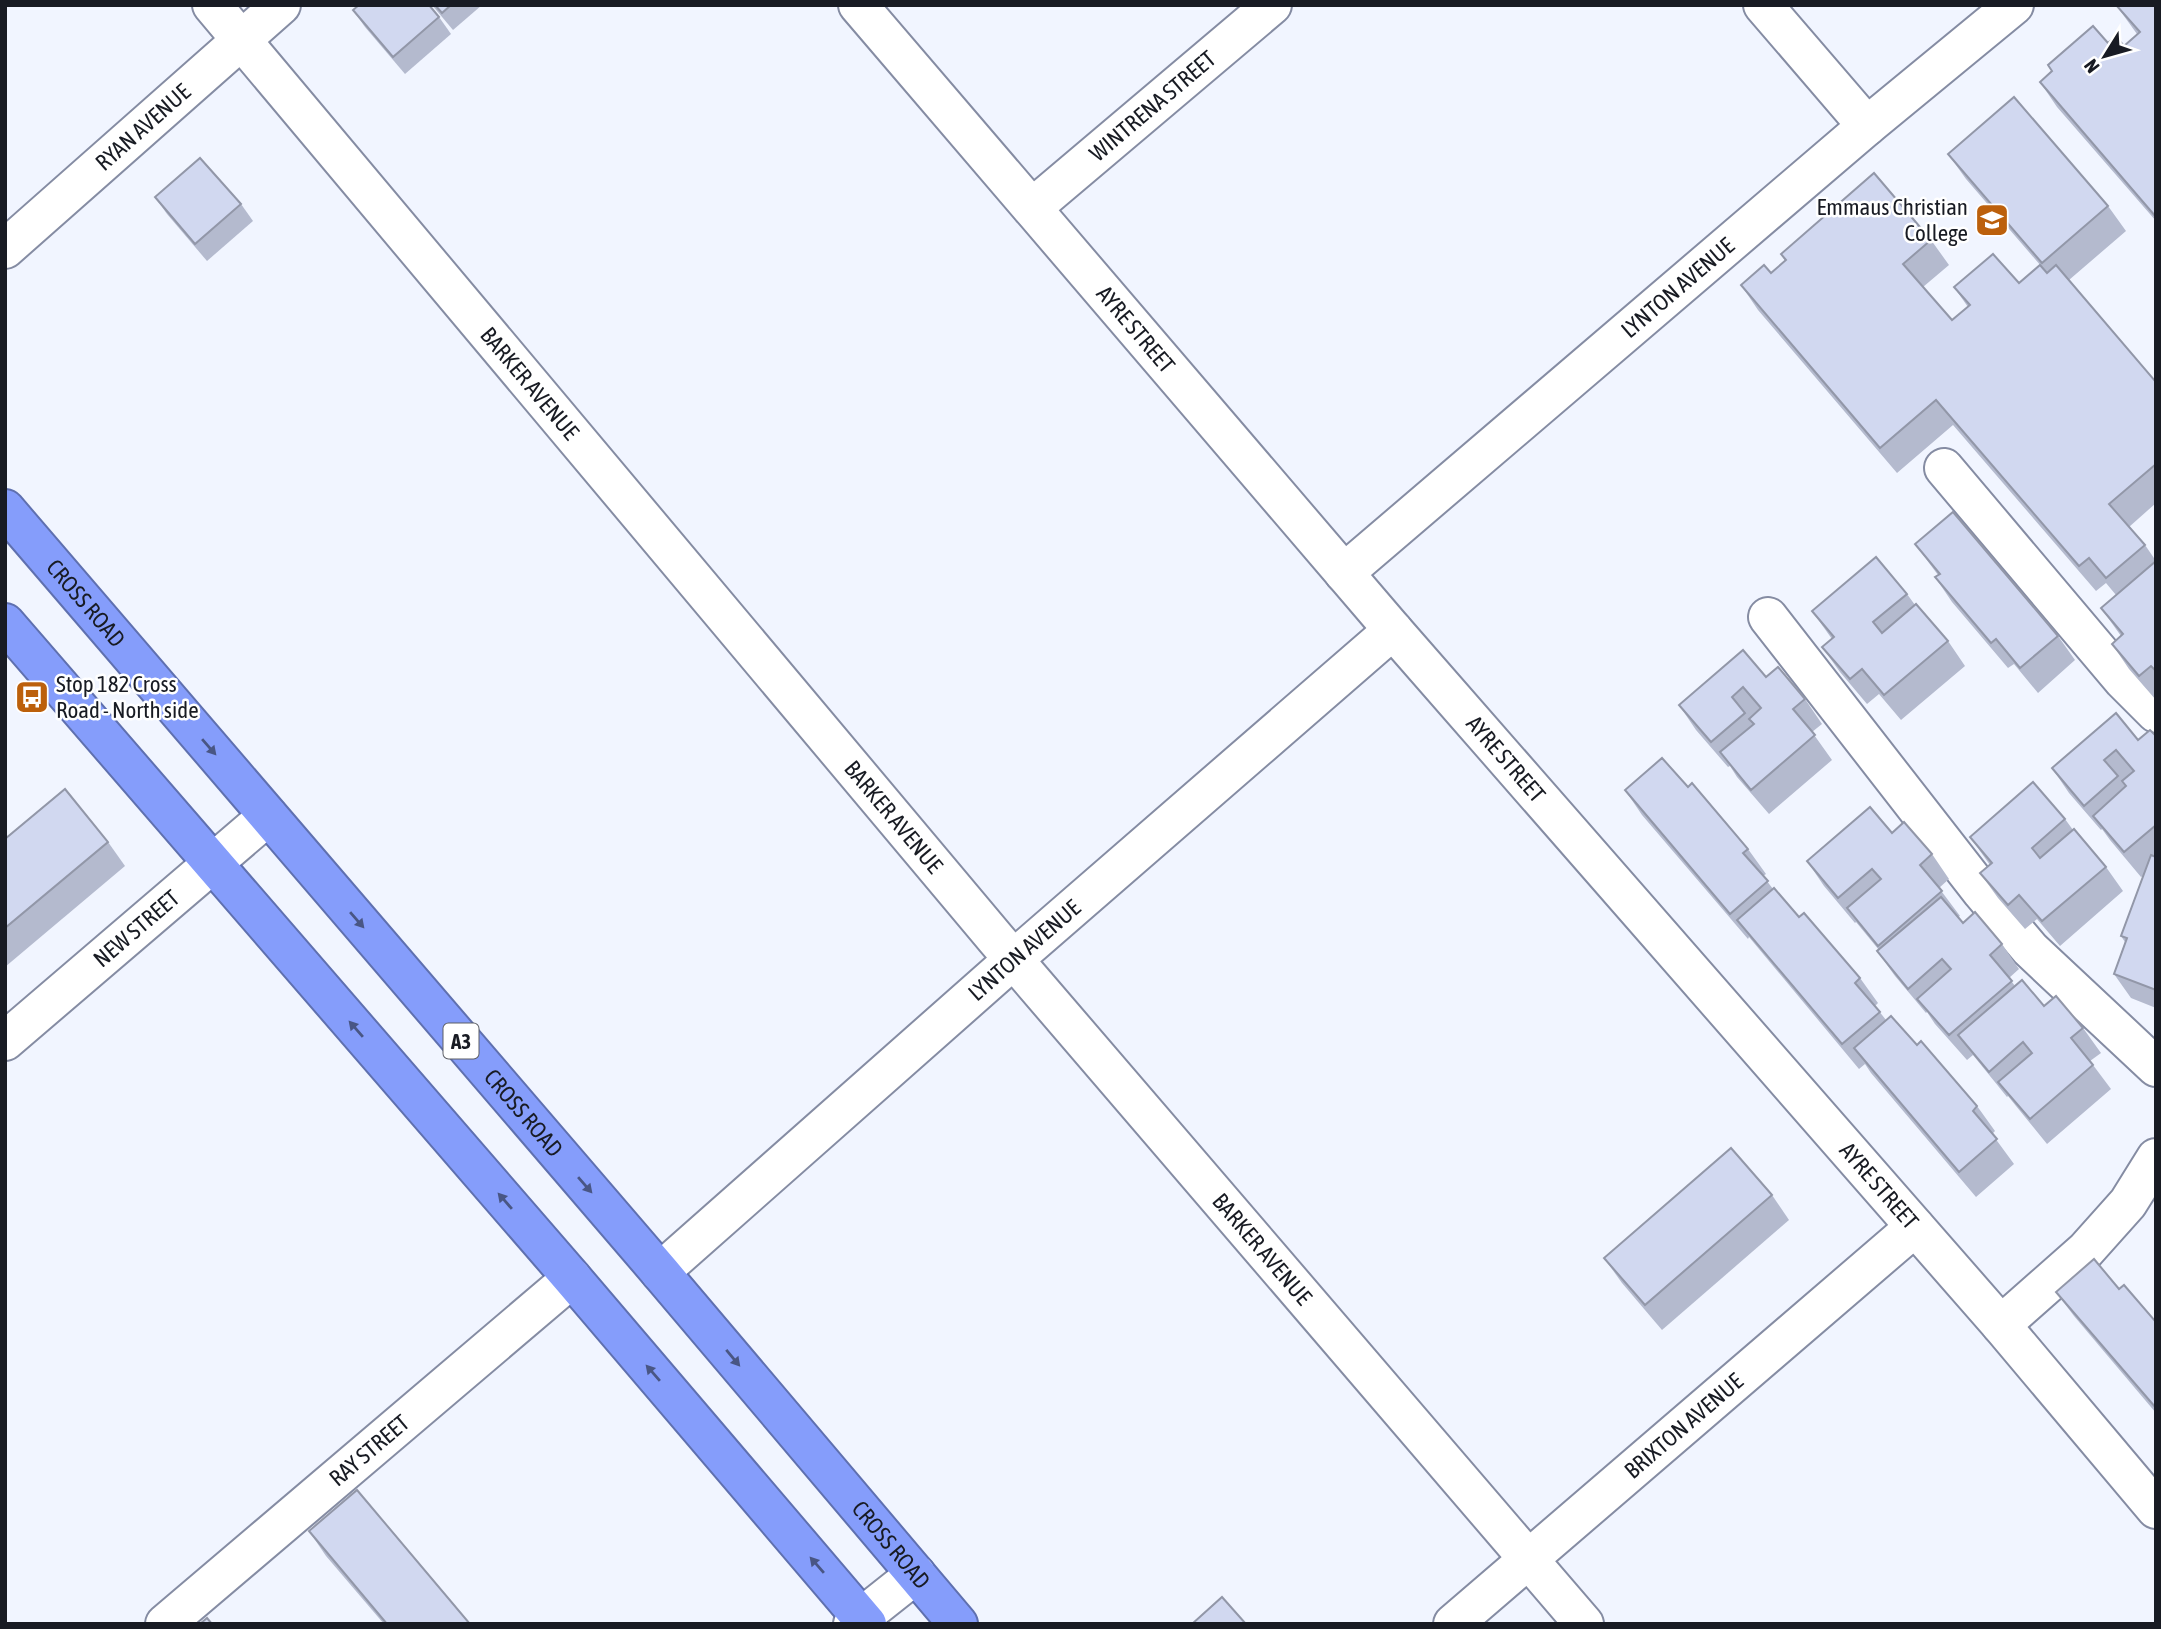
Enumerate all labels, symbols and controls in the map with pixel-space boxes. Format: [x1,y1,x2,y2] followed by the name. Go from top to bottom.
[2070,21,2140,91] north arrow
[1084,45,1221,166] street label: WINTRENA STREET
[2079,55,2104,77] text: N
[90,78,196,176] street label: RYAN AVENUE
[1817,194,1968,246] place label: Emmaus Christian College
[1973,201,2011,239] school or university icon: Emmaus Christian College
[1616,232,1739,343] street label: LYNTON AVENUE
[1091,281,1180,378] street label: AYRE STREET
[475,322,584,445] street label: BARKER AVENUE
[41,554,130,652] street label: CROSS ROAD
[56,671,199,723] place label: Stop 182 Cross Road - North side
[13,678,51,716] bus stop icon: Stop 182 Cross Road - North side
[1461,711,1550,807] street label: AYRE STREET
[201,738,217,756] one-way arrow
[839,756,948,878] street label: BARKER AVENUE
[88,885,185,972] street label: NEW STREET
[963,894,1086,1006] street label: LYNTON AVENUE
[349,911,364,928] one-way arrow
[348,1020,364,1038] one-way arrow
[444,1024,478,1058] road number: A3
[479,1064,568,1162] street label: CROSS ROAD
[1834,1137,1924,1234] street label: AYRE STREET
[577,1176,593,1194] one-way arrow
[1207,1188,1317,1310] street label: BARKER AVENUE
[497,1192,513,1210] one-way arrow
[725,1349,741,1367] one-way arrow
[646,1365,661,1382] one-way arrow
[1619,1368,1748,1484] street label: BRIXTON AVENUE
[324,1409,414,1491] street label: RAY STREET
[847,1496,935,1594] street label: CROSS ROAD
[809,1556,825,1574] one-way arrow

